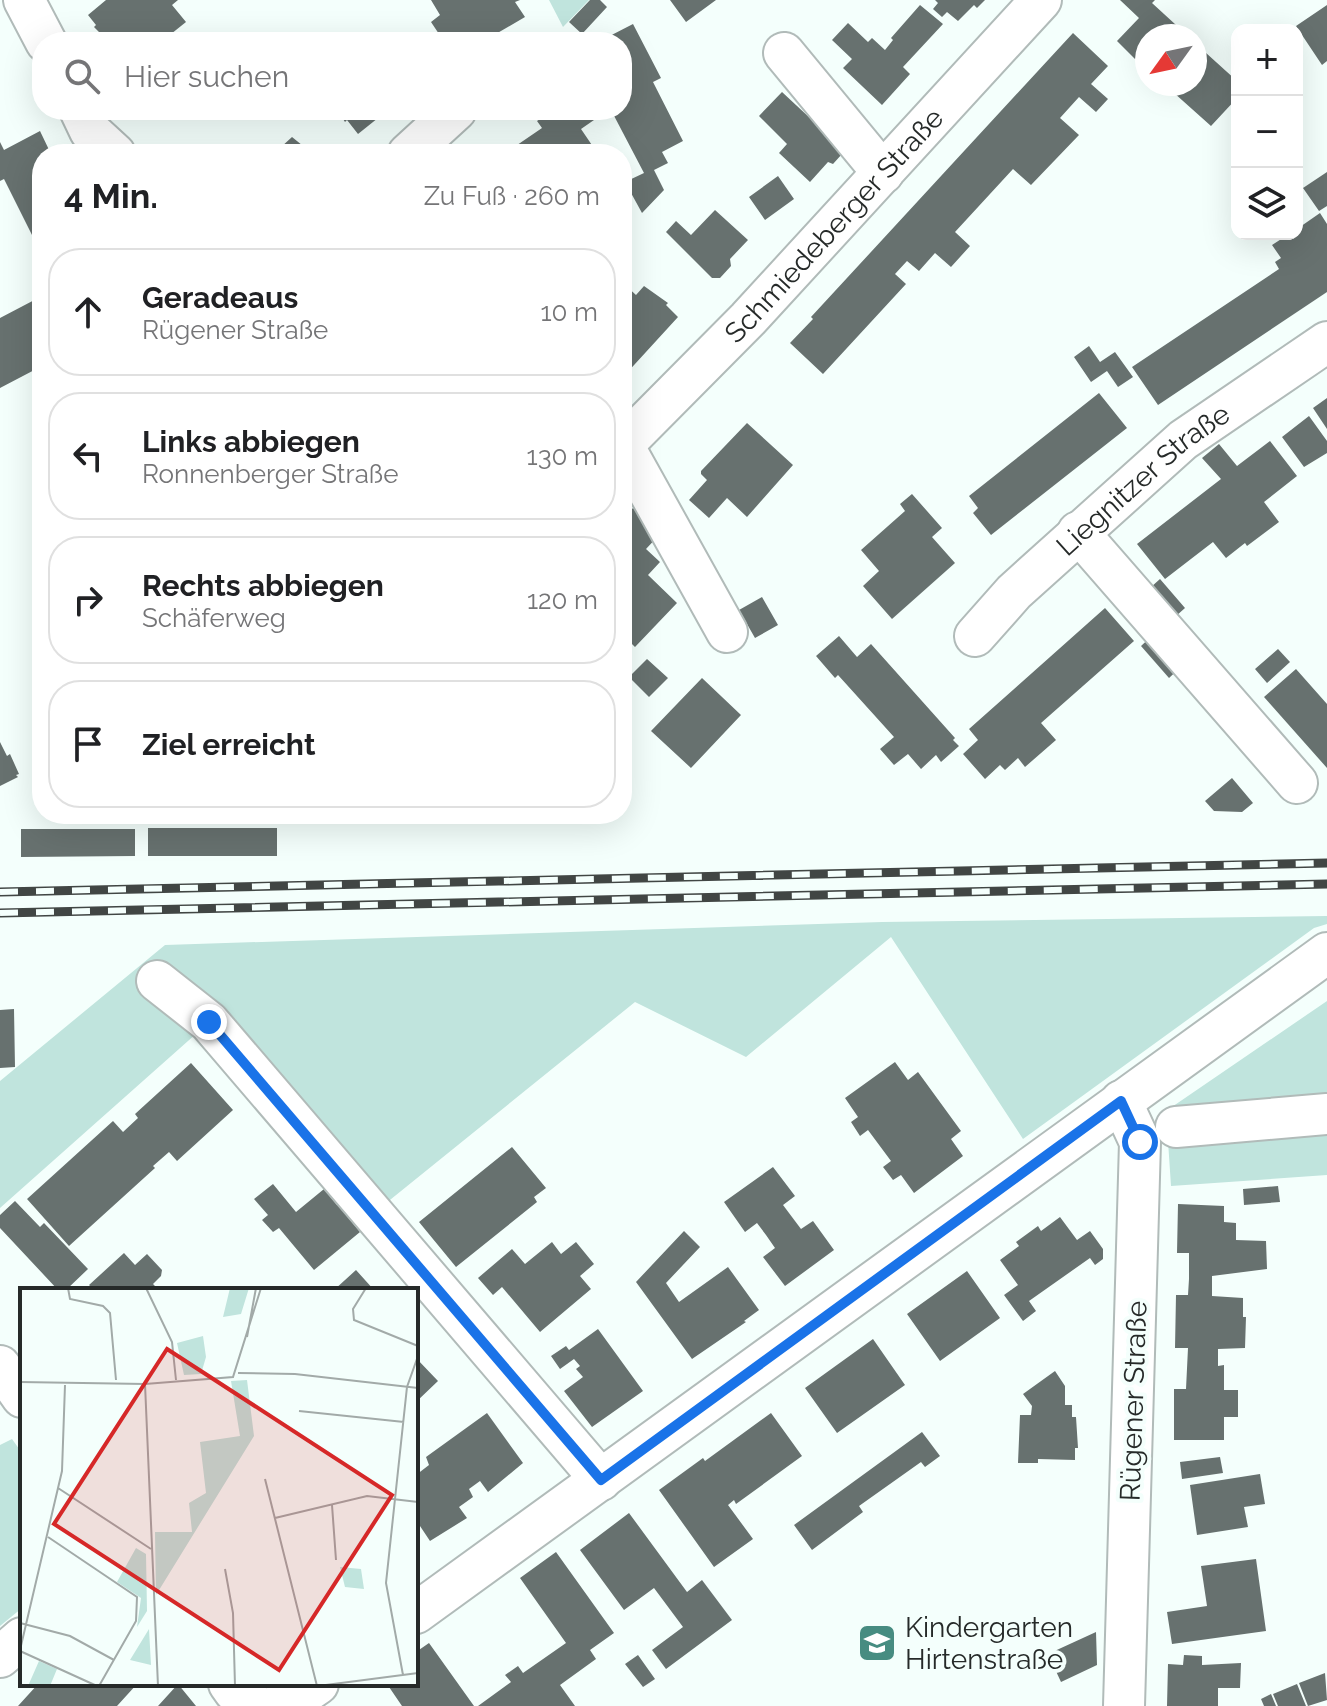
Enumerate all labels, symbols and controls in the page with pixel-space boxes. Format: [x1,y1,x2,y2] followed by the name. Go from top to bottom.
[1135,24,1207,96] north arrow
[1231,24,1303,240] map controls
[1231,24,1303,96] button: +
[32,32,632,120] search box
[60,54,104,98] icon: search
[124,59,289,94] text: Hier suchen
[1231,96,1303,168] button: −
[718,101,950,350] street label: Schmiedeberger Straße
[1231,168,1303,240] button: layers
[64,176,158,216] text: 4 Min.
[424,181,600,211] text: Zu Fuß · 260 m
[142,280,298,315] text: Geradeaus
[66,290,110,334] icon: ahead
[540,297,598,327] text: 10 m
[142,315,328,345] text: Rügener Straße
[1050,397,1236,563] street label: Liegnitzer Straße
[142,424,360,459] text: Links abbiegen
[66,434,110,478] icon: left
[527,441,598,471] text: 130 m
[142,459,398,489] text: Ronnenberger Straße
[142,568,384,603] text: Rechts abbiegen
[66,578,110,622] icon: right
[527,585,598,615] text: 120 m
[142,603,286,633] text: Schäferweg
[66,722,110,766] icon: arrive
[142,727,315,762] text: Ziel erreicht
[191,1004,227,1040] route end
[1122,1124,1158,1160] route start
[20,1288,418,1686] inset map
[1114,1300,1153,1502] street label: Rügener Straße
[905,1611,1073,1676] place label: Kindergarten Hirtenstraße
[856,1622,898,1664] school or university icon: Kindergarten Hirtenstraße

